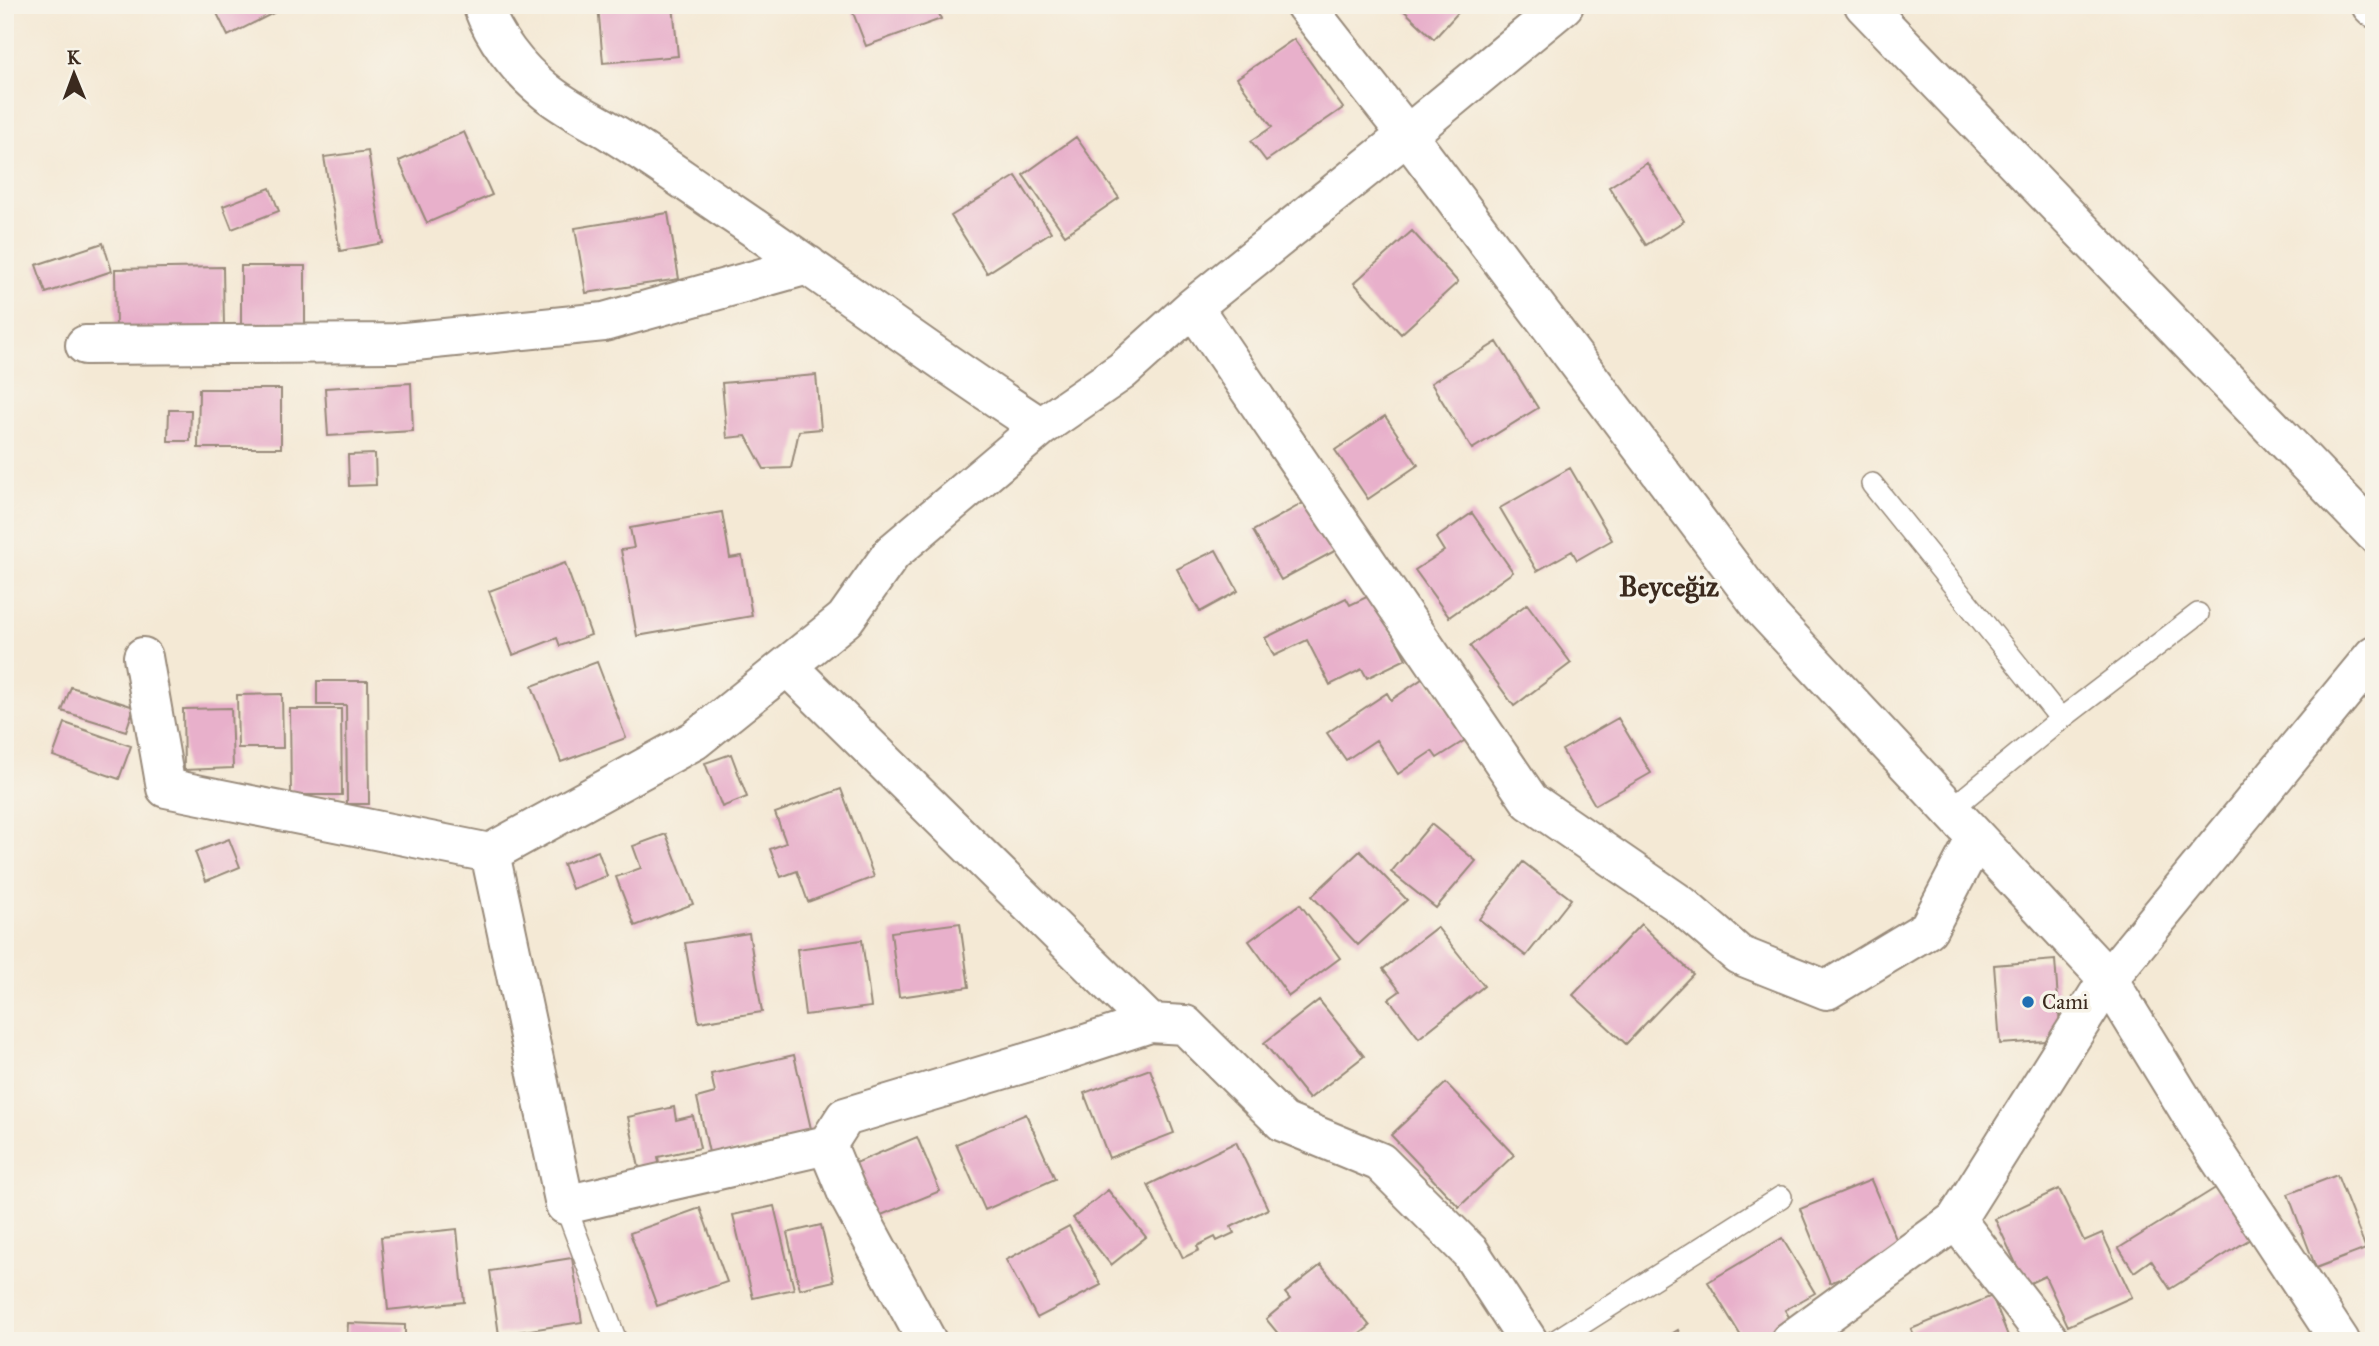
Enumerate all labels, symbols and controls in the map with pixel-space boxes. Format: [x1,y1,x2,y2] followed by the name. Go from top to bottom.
[38,38,108,108] north arrow
[67,46,82,69] text: K
[1619,569,1719,604] district label: Beyceğiz
[2042,989,2089,1015] place label: Cami
[2020,994,2036,1010] marker: Cami

